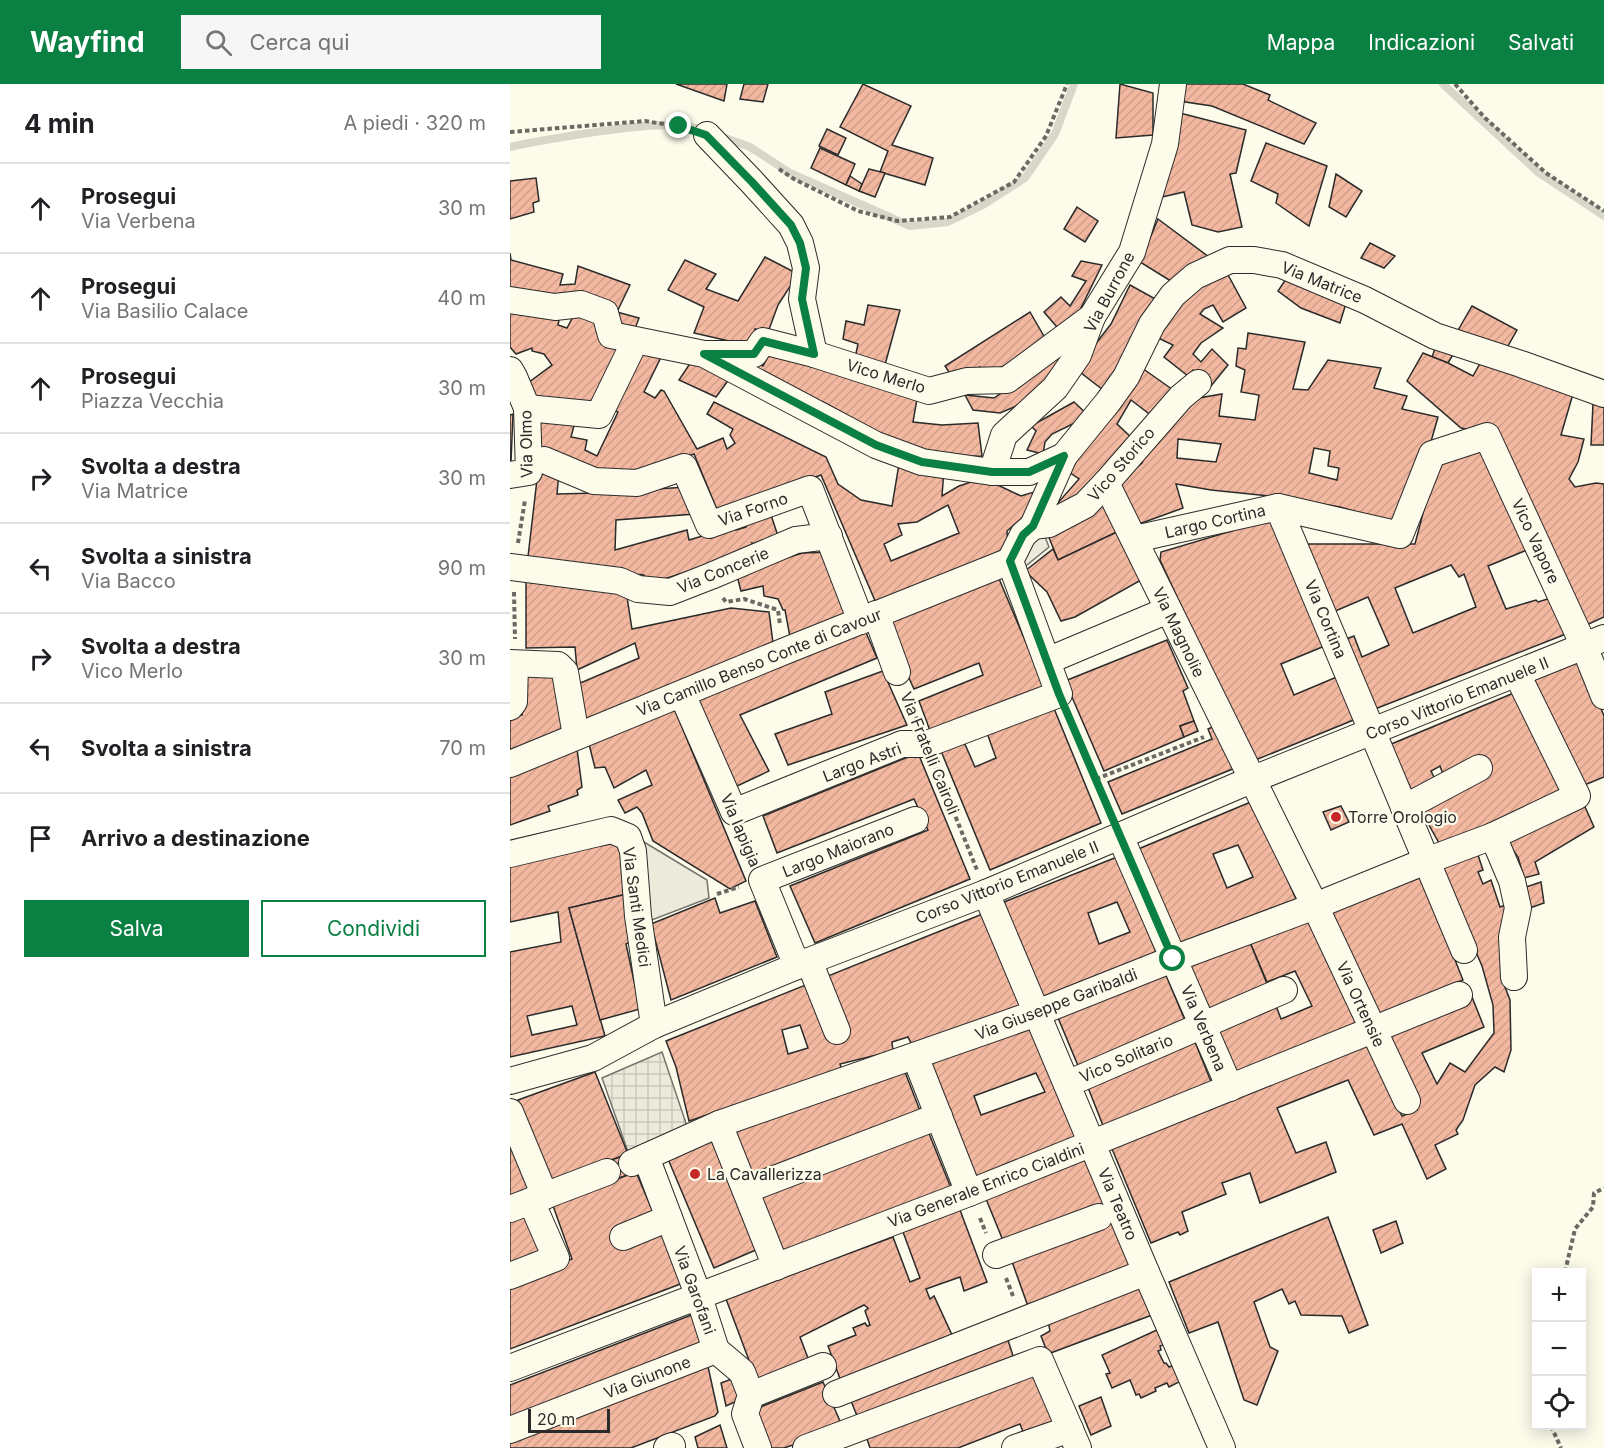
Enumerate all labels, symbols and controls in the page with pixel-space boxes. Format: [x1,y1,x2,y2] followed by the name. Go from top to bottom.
[181,15,601,69] search box
[30,25,145,59] text: Wayfind
[202,26,235,59] icon: search
[250,29,349,55] text: Cerca qui
[1267,30,1335,55] text: Mappa
[1368,30,1475,55] text: Indicazioni
[1508,30,1574,55] text: Salvati
[24,108,95,139] text: 4 min
[343,111,486,135] text: A piedi · 320 m
[665,112,691,138] route end
[81,183,176,209] text: Prosegui
[24,192,57,225] icon: ahead
[438,196,486,220] text: 30 m
[81,209,196,233] text: Via Verbena
[1079,248,1139,336] street label: Via Burrone
[1279,257,1365,307] street label: Via Matrice
[81,273,176,299] text: Prosegui
[24,282,57,315] icon: ahead
[437,286,486,310] text: 40 m
[81,299,249,323] text: Via Basilio Calace
[844,354,928,398] street label: Vico Merlo
[81,363,176,389] text: Prosegui
[24,372,57,405] icon: ahead
[438,376,486,400] text: 30 m
[81,389,224,413] text: Piazza Vecchia
[515,410,537,478] street label: Via Olmo
[1083,423,1159,505] street label: Vico Storico
[81,453,241,479] text: Svolta a destra
[24,462,57,495] icon: right
[438,466,486,490] text: 30 m
[81,479,188,503] text: Via Matrice
[716,488,790,530] street label: Via Forno
[1508,495,1564,587] street label: Vico Vapore
[1163,500,1267,542] street label: Largo Cortina
[81,543,252,569] text: Svolta a sinistra
[674,543,772,597] street label: Via Concerie
[24,552,57,585] icon: left
[438,556,486,580] text: 90 m
[81,569,176,593] text: Via Bacco
[1300,577,1352,661] street label: Via Cortina
[1149,584,1209,680] street label: Via Magnolie
[634,604,884,720] street label: Via Camillo Benso Conte di Cavour
[81,633,241,659] text: Svolta a destra
[24,642,57,675] icon: right
[438,646,486,670] text: 30 m
[1363,652,1551,744] street label: Corso Vittorio Emanuele II
[81,659,183,683] text: Vico Merlo
[896,689,964,817] street label: Via Fratelli Cairoli
[24,732,57,765] icon: left
[81,735,252,761] text: Svolta a sinistra
[439,736,486,760] text: 70 m
[820,738,904,786] street label: Largo Astri
[717,790,765,870] street label: Via Iapigia
[1348,807,1457,827] place label: Torre Orologio
[1329,810,1343,824] marker: Torre Orologio
[779,819,897,881] street label: Largo Maiorano
[24,822,57,855] icon: arrive
[81,825,310,851] text: Arrivo a destinazione
[913,836,1101,928] street label: Corso Vittorio Emanuele II
[619,846,655,968] street label: Via Santi Medici
[24,900,249,957] button: Salva
[261,900,486,957] button: Condividi
[1159,945,1185,971] route start
[1332,958,1390,1050] street label: Via Ortensie
[972,964,1140,1044] street label: Via Giuseppe Garibaldi
[1177,982,1231,1074] street label: Via Verbena
[1076,1029,1176,1087] street label: Vico Solitario
[885,1138,1087,1232] street label: Via Generale Enrico Cialdini
[707,1164,822,1184] place label: La Cavallerizza
[1094,1165,1142,1243] street label: Via Teatro
[688,1167,702,1181] marker: La Cavallerizza
[670,1243,720,1337] street label: Via Garofani
[1532,1268,1586,1430] map controls
[1532,1268,1586,1322] button: +
[1532,1322,1586,1376] button: −
[601,1351,693,1403] street label: Via Giunone
[1532,1376,1586,1430] button: locate
[528,1406,610,1434] scale bar
[537,1409,575,1429] text: 20 m

